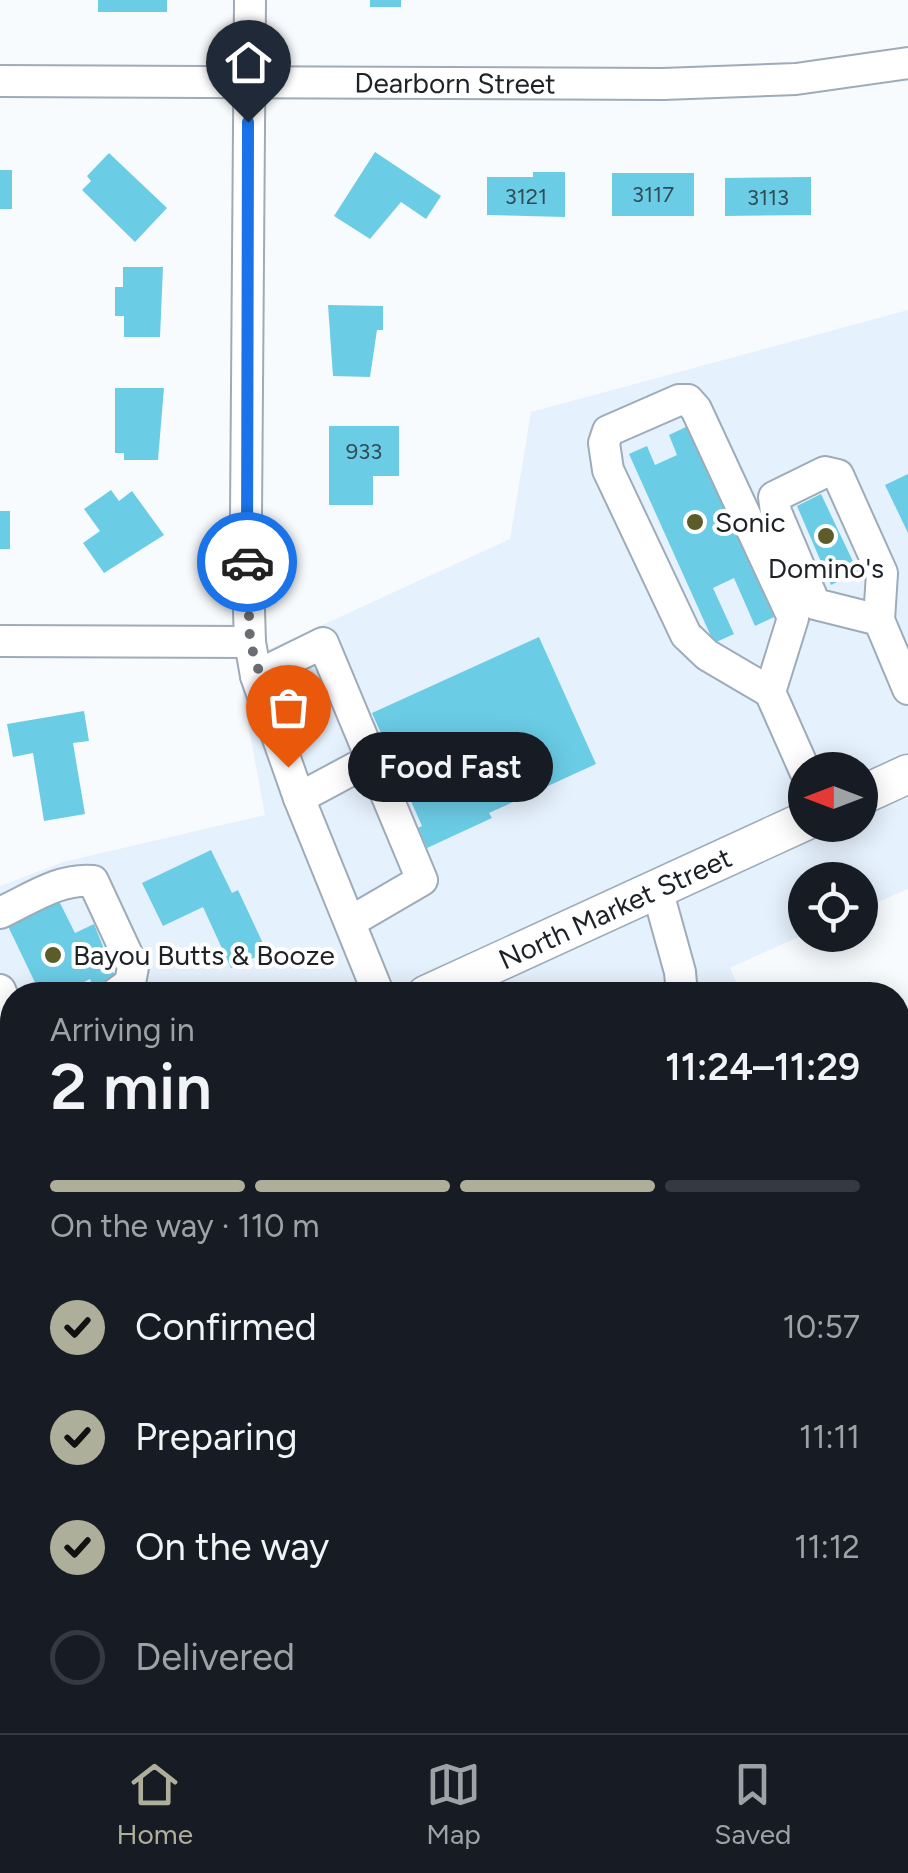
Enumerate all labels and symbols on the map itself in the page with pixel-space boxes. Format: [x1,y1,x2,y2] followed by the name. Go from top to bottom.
[206,20,291,123] pin
[354,66,556,101] street label: Dearborn Street
[632,181,674,208] house number: 3117
[505,183,547,210] house number: 3121
[747,184,789,211] house number: 3113
[346,438,382,465] house number: 933
[715,505,786,539] place label: Sonic
[684,511,706,533] marker: Sonic
[197,512,297,612] courier
[815,525,837,547] marker: Domino's
[768,551,884,585] place label: Domino's
[246,665,331,768] pin
[348,732,553,802] callout: Food Fast
[788,752,878,842] north arrow
[493,840,737,976] street label: North Market Street
[73,938,335,972] place label: Bayou Butts & Booze
[42,944,64,966] marker: Bayou Butts & Booze

